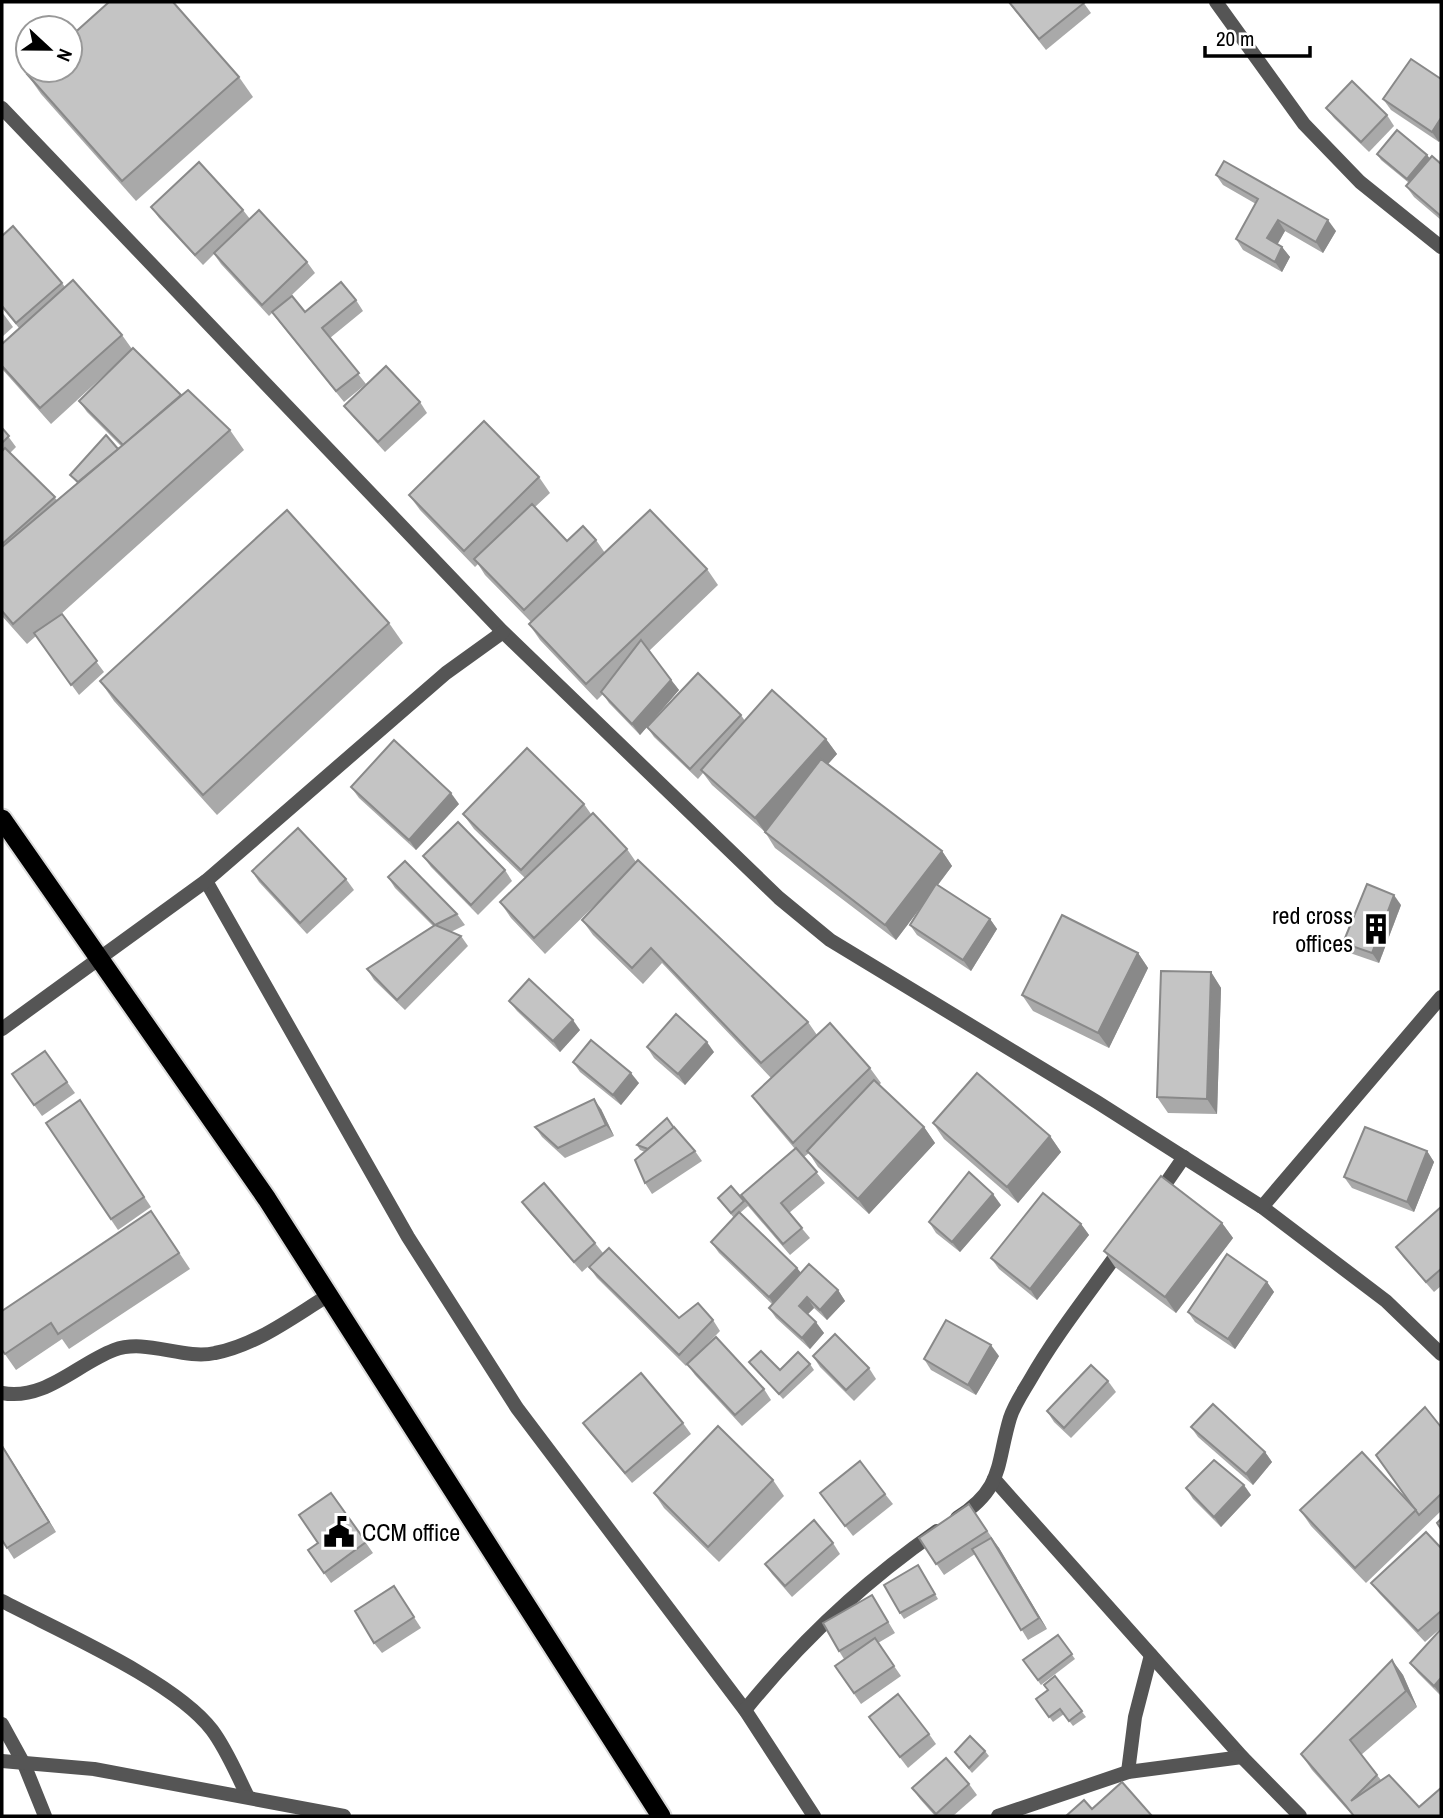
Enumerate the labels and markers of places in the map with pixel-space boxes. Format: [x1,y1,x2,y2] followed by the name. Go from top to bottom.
[1272,899,1353,959] place label: red cross offices
[1359,912,1393,946] building icon: red cross offices
[322,1515,356,1549] public building icon: CCM office
[362,1516,460,1548] place label: CCM office

